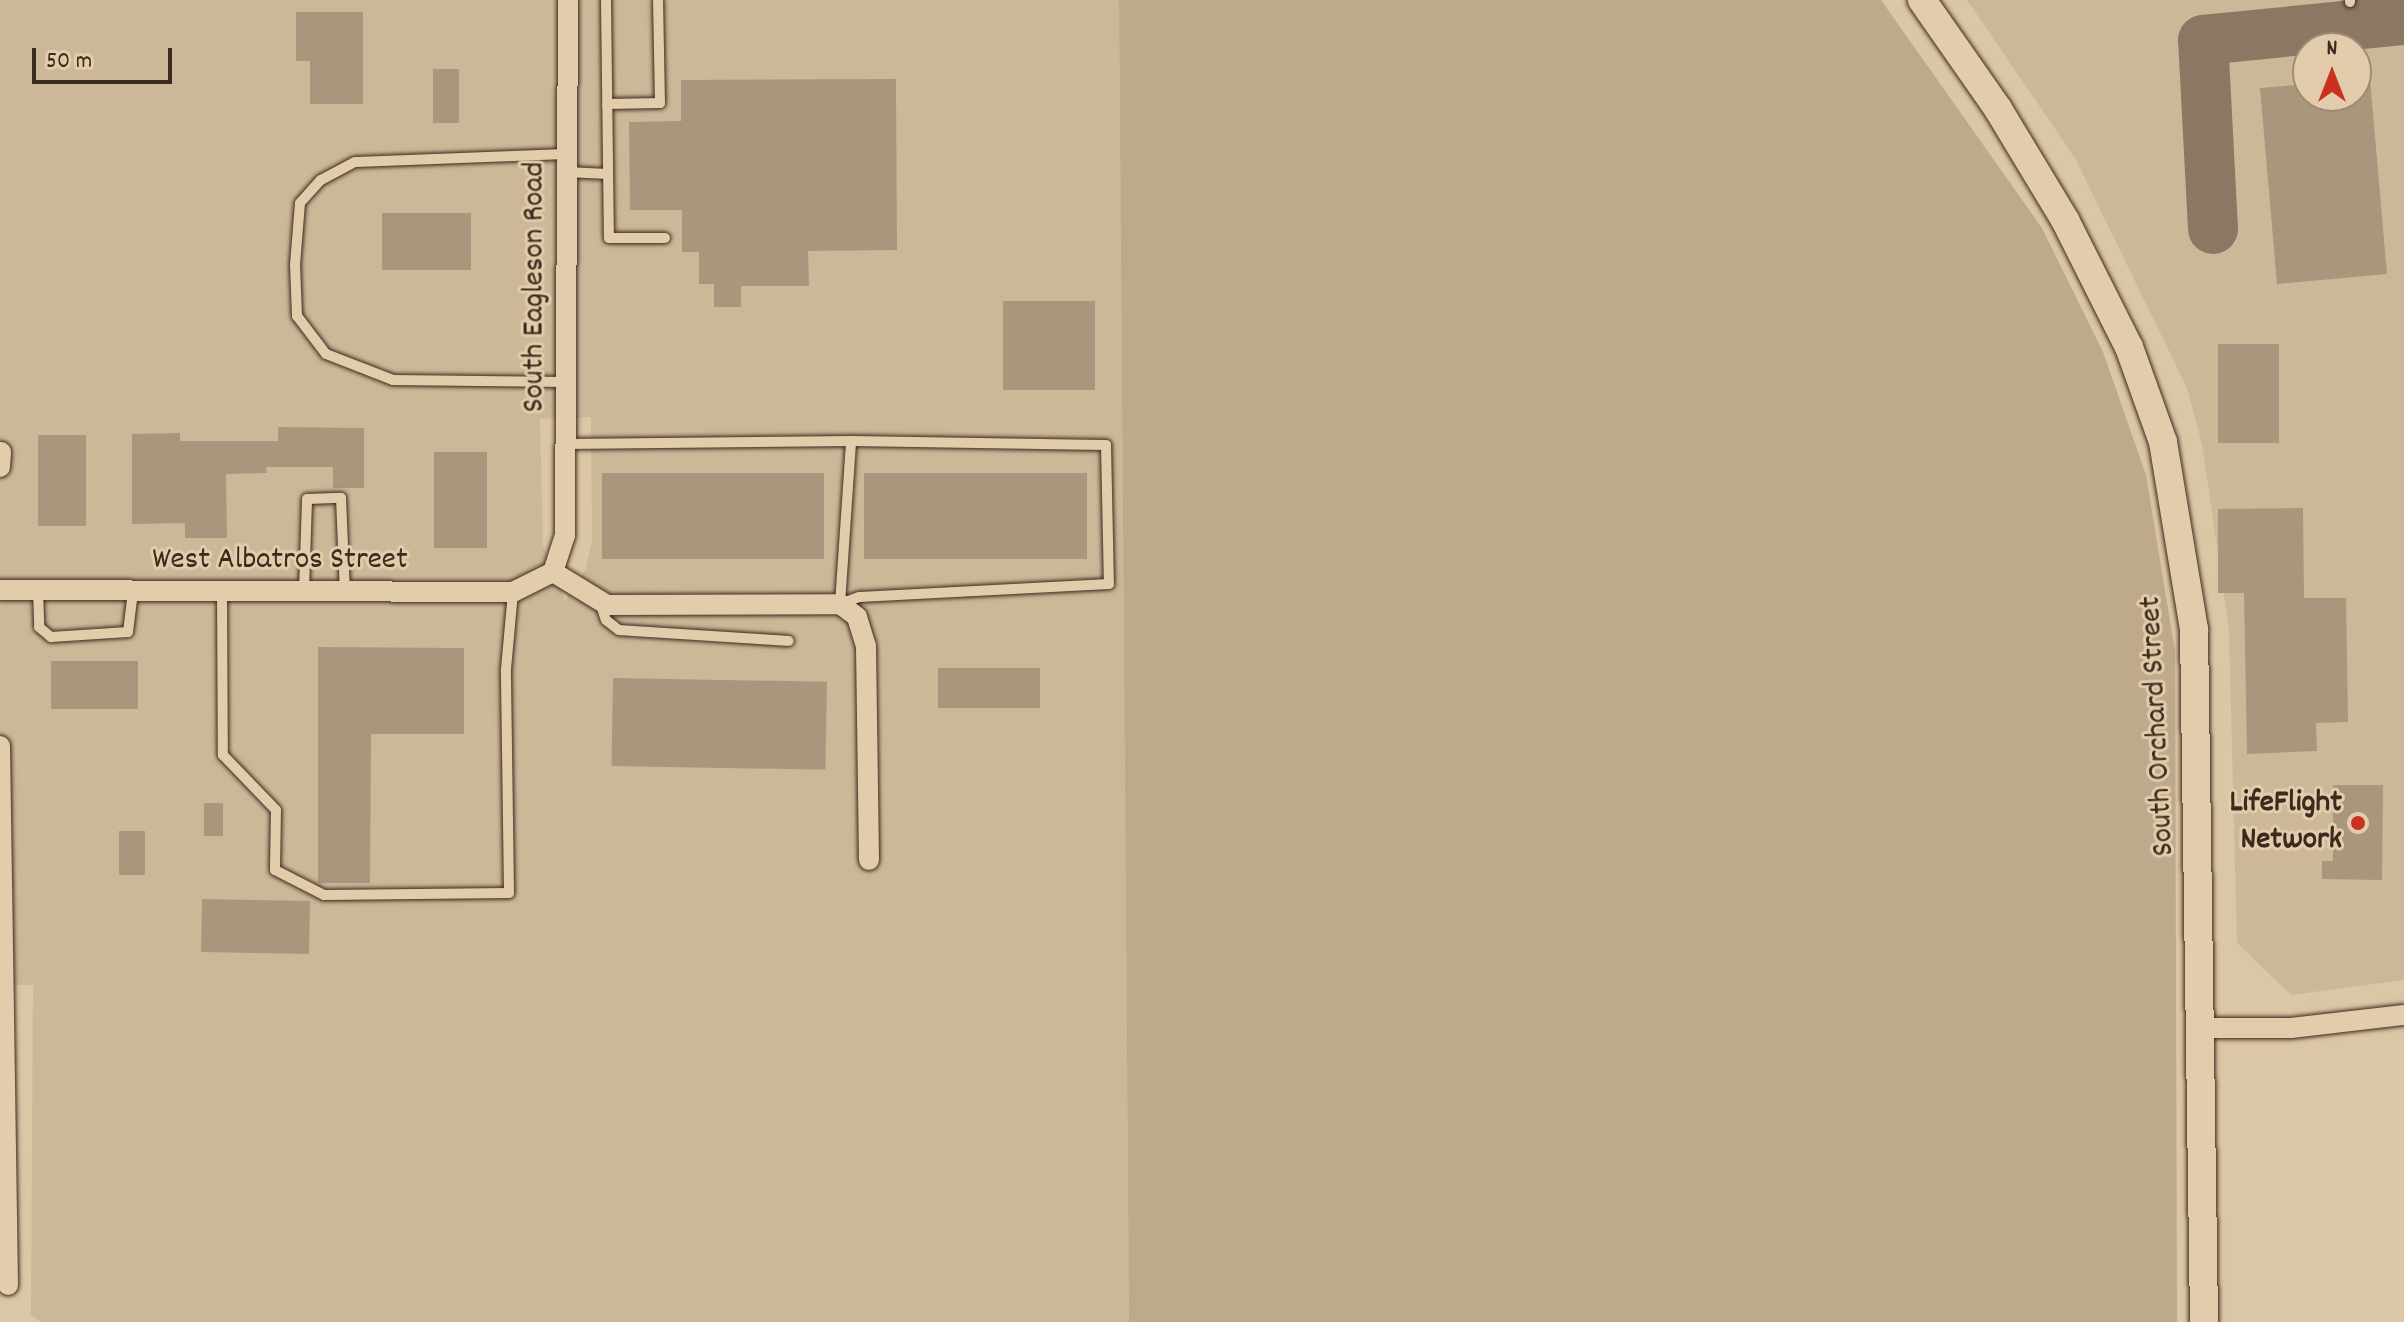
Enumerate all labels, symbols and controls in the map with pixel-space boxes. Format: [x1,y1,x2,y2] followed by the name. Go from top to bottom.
[36,32,176,82] scale bar
[2292,32,2372,112] north arrow
[2327,34,2337,65] text: N
[46,45,92,79] text: 50 m
[517,162,555,412] street label: South Eagleson Road
[152,542,408,580] street label: West Albatros Street
[2133,595,2185,857] street label: South Orchard Street
[2229,786,2342,861] place label: LifeFlight Network
[2349,814,2367,832] marker: LifeFlight Network

